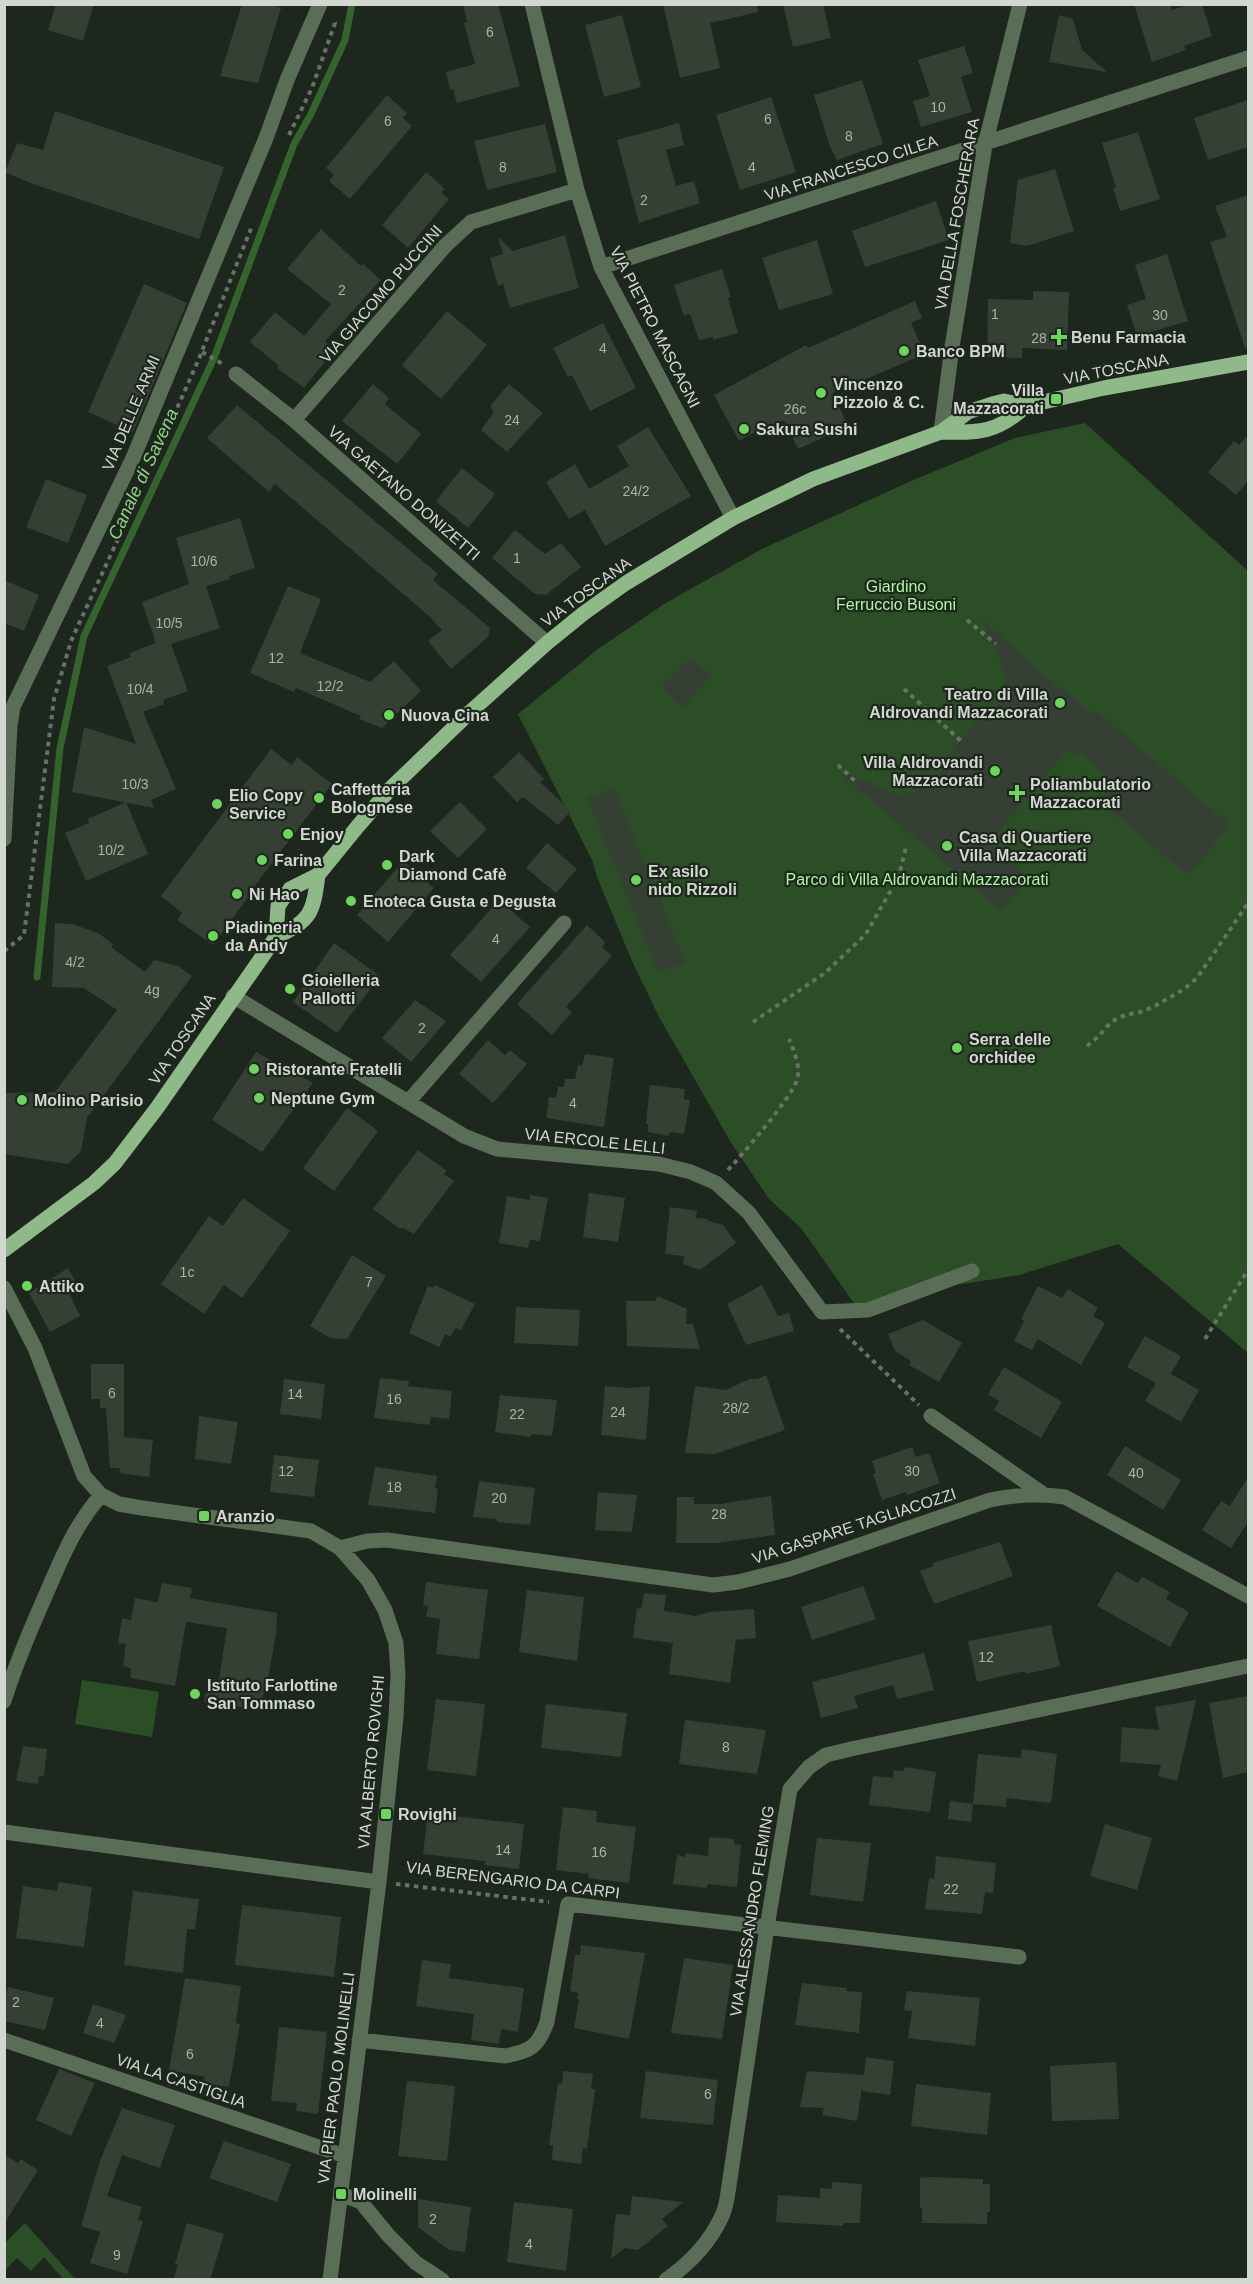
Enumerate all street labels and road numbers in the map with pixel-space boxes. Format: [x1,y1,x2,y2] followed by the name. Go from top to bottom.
[932,116,982,311] street label: VIA DELLA FOSCHERARA
[763,132,940,204] street label: VIA FRANCESCO CILEA
[317,222,445,366] street label: VIA GIACOMO PUCCINI
[607,244,703,410] street label: VIA PIETRO MASCAGNI
[1062,350,1170,387] street label: VIA TOSCANA
[99,353,163,473] street label: VIA DELLE ARMI
[325,423,483,563] street label: VIA GAETANO DONIZETTI
[538,554,634,630] street label: VIA TOSCANA
[145,990,219,1088] street label: VIA TOSCANA
[524,1125,666,1157] street label: VIA ERCOLE LELLI
[750,1485,958,1567] street label: VIA GASPARE TAGLIACOZZI
[355,1674,387,1850] street label: VIA ALBERTO ROVIGHI
[727,1804,777,2018] street label: VIA ALESSANDRO FLEMING
[405,1858,621,1902] street label: VIA BERENGARIO DA CARPI
[315,1971,357,2185] street label: VIA PIER PAOLO MOLINELLI
[114,2051,248,2111] street label: VIA LA CASTIGLIA

